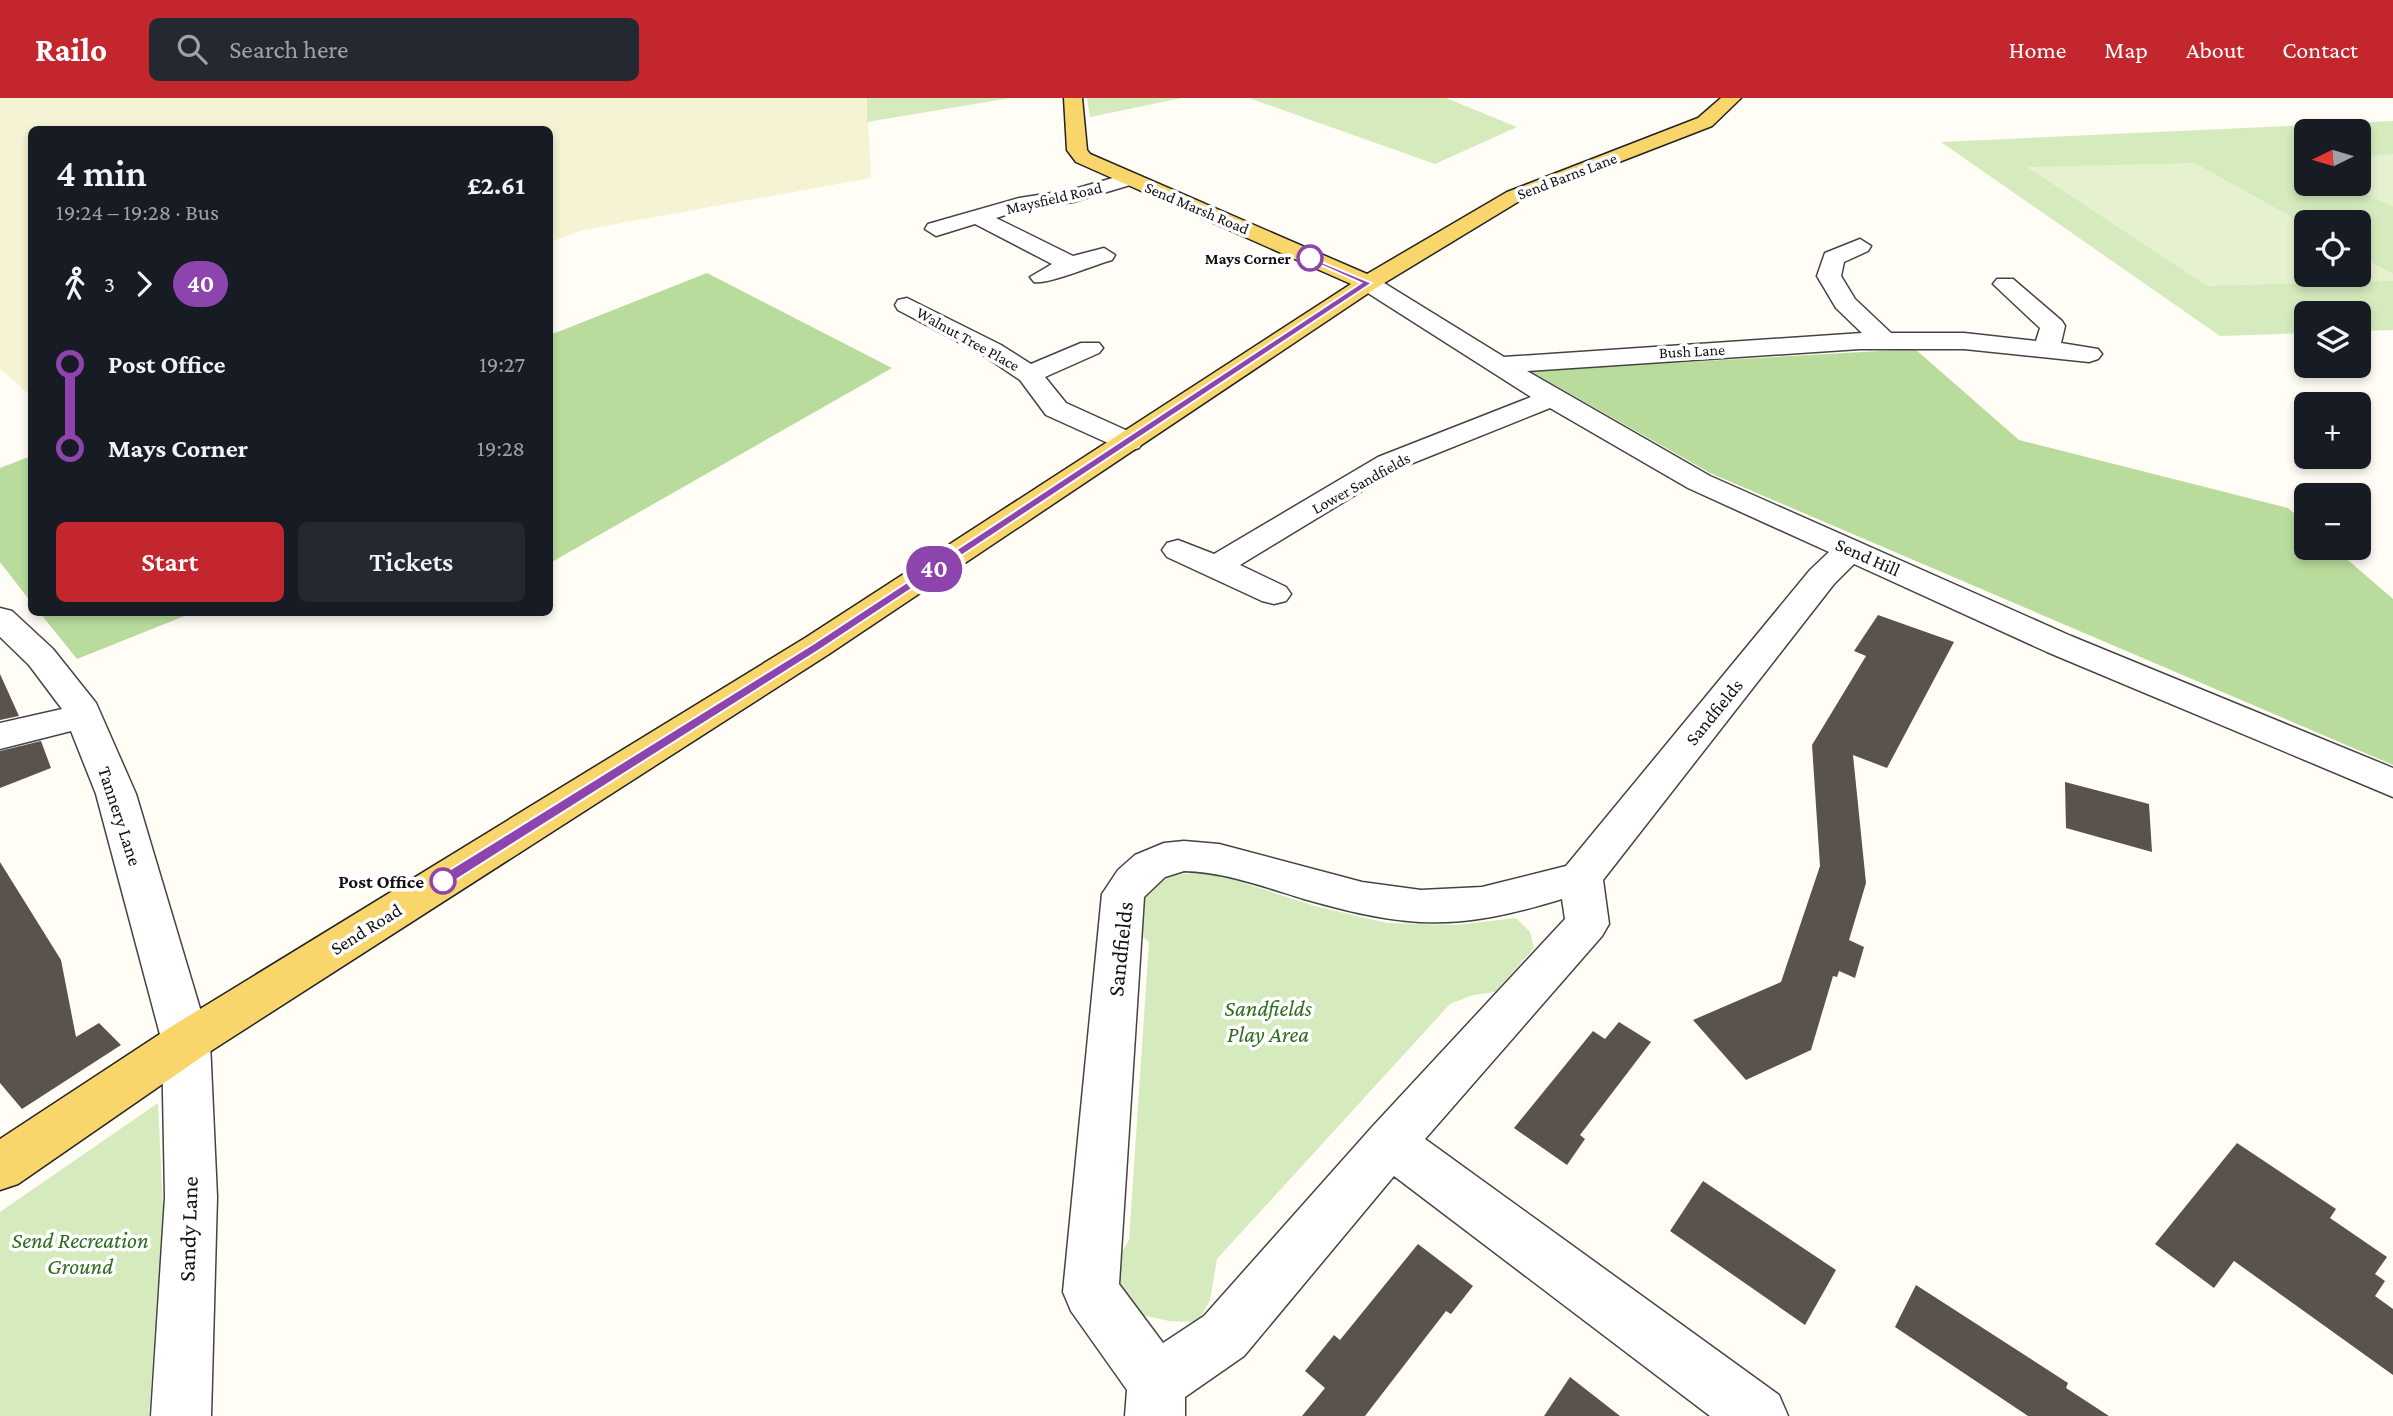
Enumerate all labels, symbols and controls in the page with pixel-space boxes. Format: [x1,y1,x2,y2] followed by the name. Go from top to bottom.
[149,18,639,81] search box
[173,30,211,68] icon: search
[35,31,107,68] text: Railo
[229,35,348,64] text: Search here
[2009,36,2066,63] text: Home
[2104,36,2148,63] text: Map
[2186,36,2244,63] text: About
[2282,36,2358,63] text: Contact
[2294,119,2371,196] north arrow
[2294,119,2371,560] map controls
[1515,149,1619,203] street label: Send Barns Lane
[56,152,147,194] text: 4 min
[467,171,525,200] text: £2.61
[1143,178,1252,238] street label: Send Marsh Road
[1004,179,1104,218] street label: Maysfield Road
[56,199,219,225] text: 19:24 – 19:28 · Bus
[2294,210,2371,287] button: locate
[1297,245,1323,271] marker: Mays Corner
[1205,250,1292,267] place label: Mays Corner
[56,265,94,303] icon: walk
[125,265,163,303] icon: forward
[187,270,214,297] text: 40
[104,271,115,297] text: 3
[2294,301,2371,378] button: layers
[913,304,1023,374] street label: Walnut Tree Place
[1659,341,1725,361] street label: Bush Lane
[108,350,226,379] text: Post Office
[479,351,525,377] text: 19:27
[2294,392,2371,469] button: +
[108,434,248,463] text: Mays Corner
[477,435,525,461] text: 19:28
[1309,449,1413,517] street label: Lower Sandfields
[2294,483,2371,560] button: −
[56,522,284,602] button: Start
[298,522,525,602] button: Tickets
[1832,533,1904,581] street label: Send Hill
[902,546,965,592] line badge: 40
[920,555,948,582] text: 40
[1681,675,1747,749] street label: Sandfields
[94,764,146,868] street label: Tannery Lane
[430,868,456,894] marker: Post Office
[338,871,424,892] place label: Post Office
[327,899,405,959] street label: Send Road
[1102,900,1138,998] street label: Sandfields
[1224,995,1313,1047] park label: Sandfields Play Area
[173,1176,203,1282] street label: Sandy Lane
[11,1227,149,1279] park label: Send Recreation Ground

